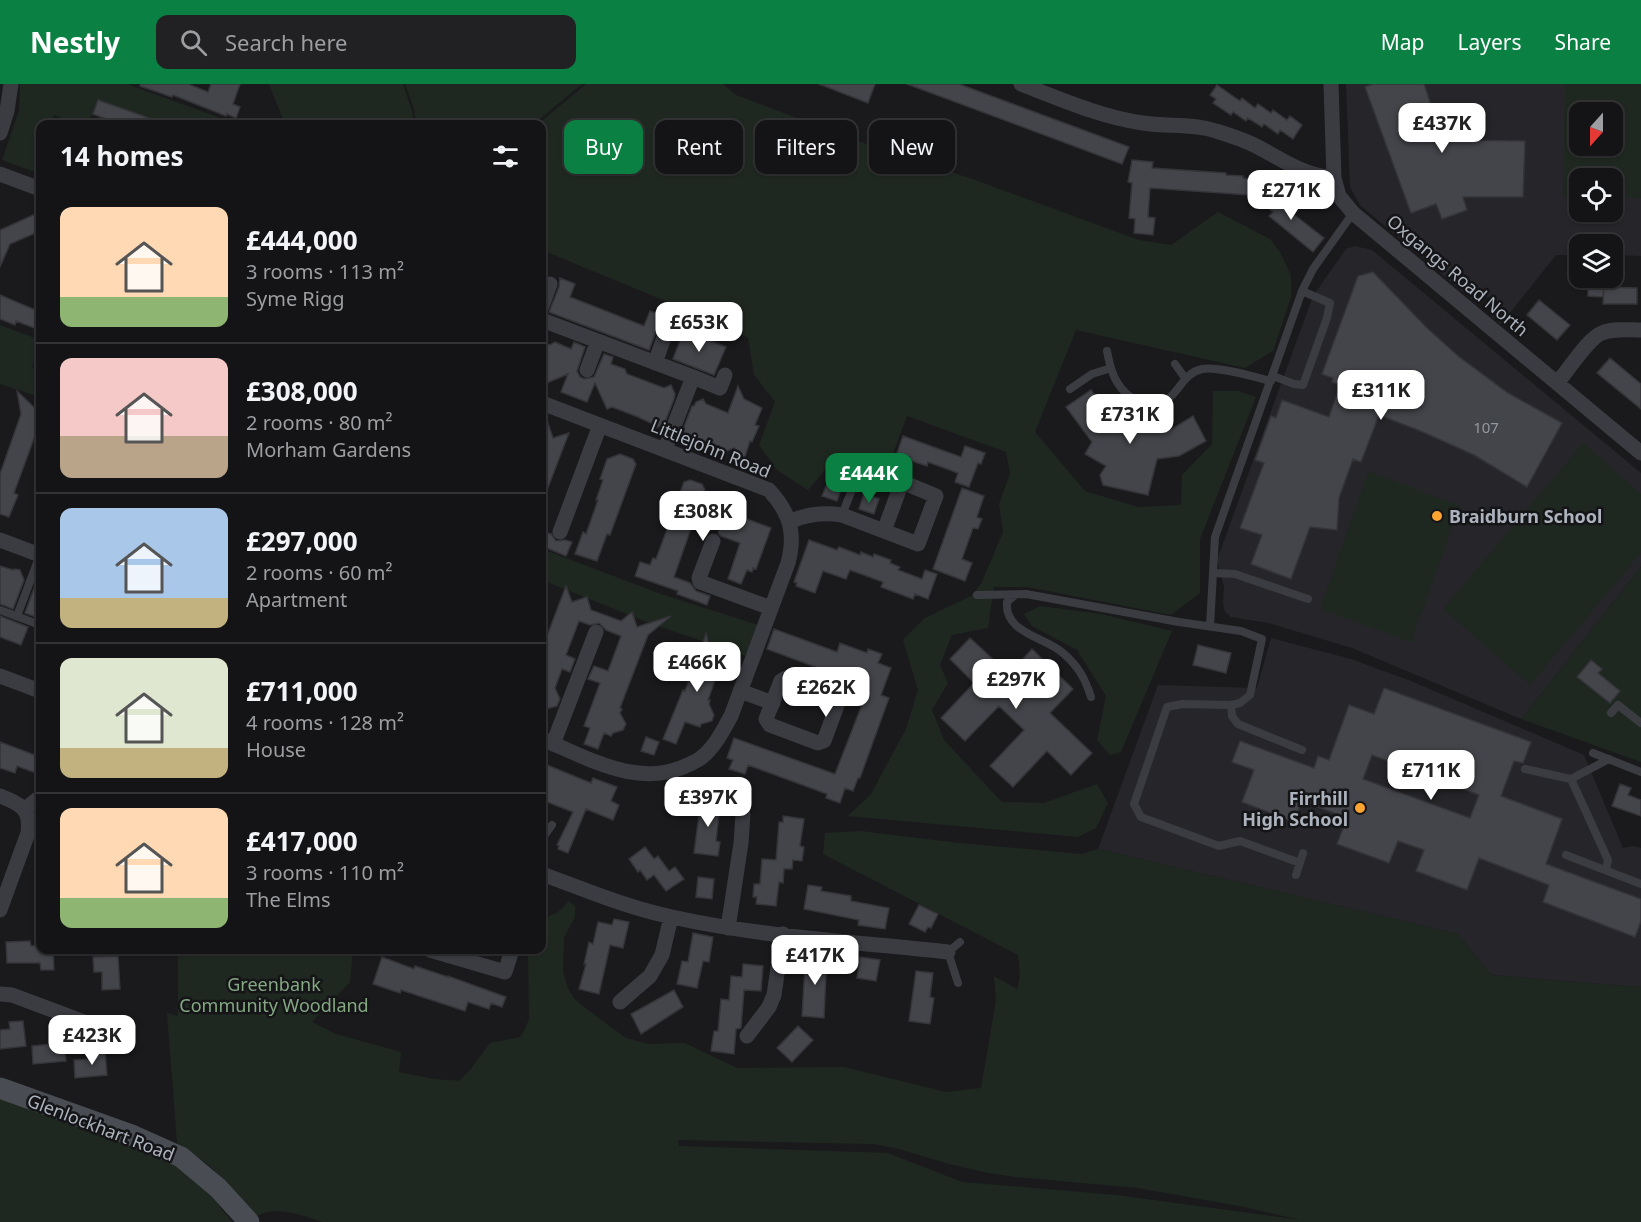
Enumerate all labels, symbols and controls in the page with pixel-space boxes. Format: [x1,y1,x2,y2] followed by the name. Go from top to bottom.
[156,15,576,69] search box
[30,23,120,61] text: Nestly
[177,26,210,59] icon: search
[225,27,347,57] text: Search here
[1381,28,1425,56] text: Map
[1458,28,1522,56] text: Layers
[1555,28,1611,56] text: Share
[1569,102,1623,156] north arrow
[1569,102,1623,288] map controls
[1400,103,1484,154] pin: £437K
[1412,109,1472,136] text: £437K
[564,120,643,174] chip: Buy
[655,120,743,174] chip: Rent
[755,120,857,174] chip: Filters
[869,120,955,174] chip: New
[60,138,184,174] text: 14 homes
[489,140,522,173] icon: filters
[1569,168,1623,222] button: locate
[1249,170,1333,221] pin: £271K
[1261,176,1321,203] text: £271K
[1382,209,1534,341] street label: Oxgangs Road North
[246,222,358,258] text: £444,000
[108,231,180,303] icon: home
[1569,234,1623,288] button: layers
[246,258,404,285] text: 3 rooms · 113 m²
[246,285,345,312] text: Syme Rigg
[657,302,741,353] pin: £653K
[669,308,729,335] text: £653K
[1339,370,1423,421] pin: £311K
[246,373,358,409] text: £308,000
[1351,376,1411,403] text: £311K
[108,382,180,454] icon: home
[1088,394,1172,445] pin: £731K
[1100,400,1160,427] text: £731K
[246,409,393,436] text: 2 rooms · 80 m²
[647,413,775,483] street label: Littlejohn Road
[1473,417,1499,437] house number: 107
[246,436,411,463] text: Morham Gardens
[827,453,911,504] pin: £444K
[839,459,899,486] text: £444K
[661,491,745,542] pin: £308K
[673,497,733,524] text: £308K
[1449,504,1602,528] place label: Braidburn School
[1430,509,1444,523] marker: Braidburn School
[246,523,358,559] text: £297,000
[108,532,180,604] icon: home
[246,559,393,586] text: 2 rooms · 60 m²
[246,586,347,613] text: Apartment
[655,642,739,693] pin: £466K
[667,648,727,675] text: £466K
[974,659,1058,710] pin: £297K
[986,665,1046,692] text: £297K
[784,667,868,718] pin: £262K
[246,673,358,709] text: £711,000
[796,673,856,700] text: £262K
[108,682,180,754] icon: home
[246,709,404,736] text: 4 rooms · 128 m²
[246,736,306,763] text: House
[1389,750,1473,801] pin: £711K
[1401,756,1461,783] text: £711K
[666,777,750,828] pin: £397K
[678,783,738,810] text: £397K
[1242,786,1348,831] place label: Firrhill High School
[1353,801,1367,815] marker: Firrhill High School
[246,823,358,859] text: £417,000
[108,832,180,904] icon: home
[246,859,404,886] text: 3 rooms · 110 m²
[246,886,331,913] text: The Elms
[773,935,857,986] pin: £417K
[785,941,845,968] text: £417K
[179,972,369,1017] park label: Greenbank Community Woodland
[50,1015,134,1066] pin: £423K
[62,1021,122,1048] text: £423K
[24,1088,178,1166] street label: Glenlockhart Road

